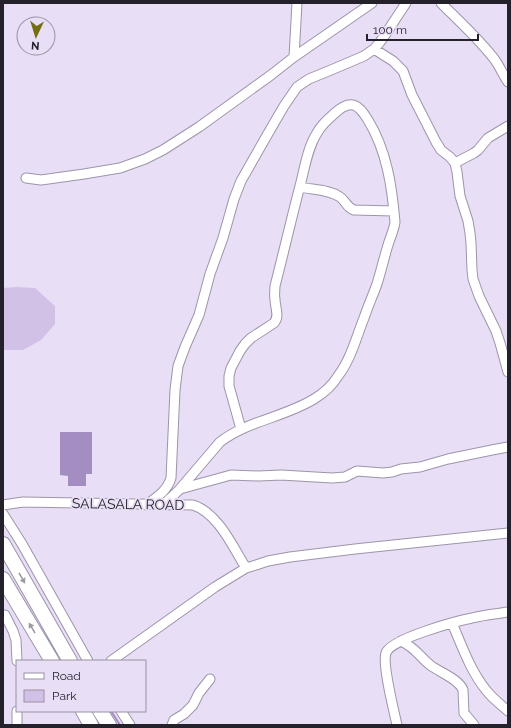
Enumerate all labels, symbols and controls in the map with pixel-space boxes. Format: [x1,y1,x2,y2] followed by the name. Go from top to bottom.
[16,16,56,56] north arrow
[367,16,478,42] scale bar
[373,23,407,37] text: 100 m
[31,39,40,52] text: N
[72,495,184,513] street label: SALASALA ROAD
[19,572,26,584] one-way arrow
[28,623,36,633] one-way arrow
[16,660,146,712] legend
[52,669,81,683] text: Road
[52,689,77,703] text: Park

